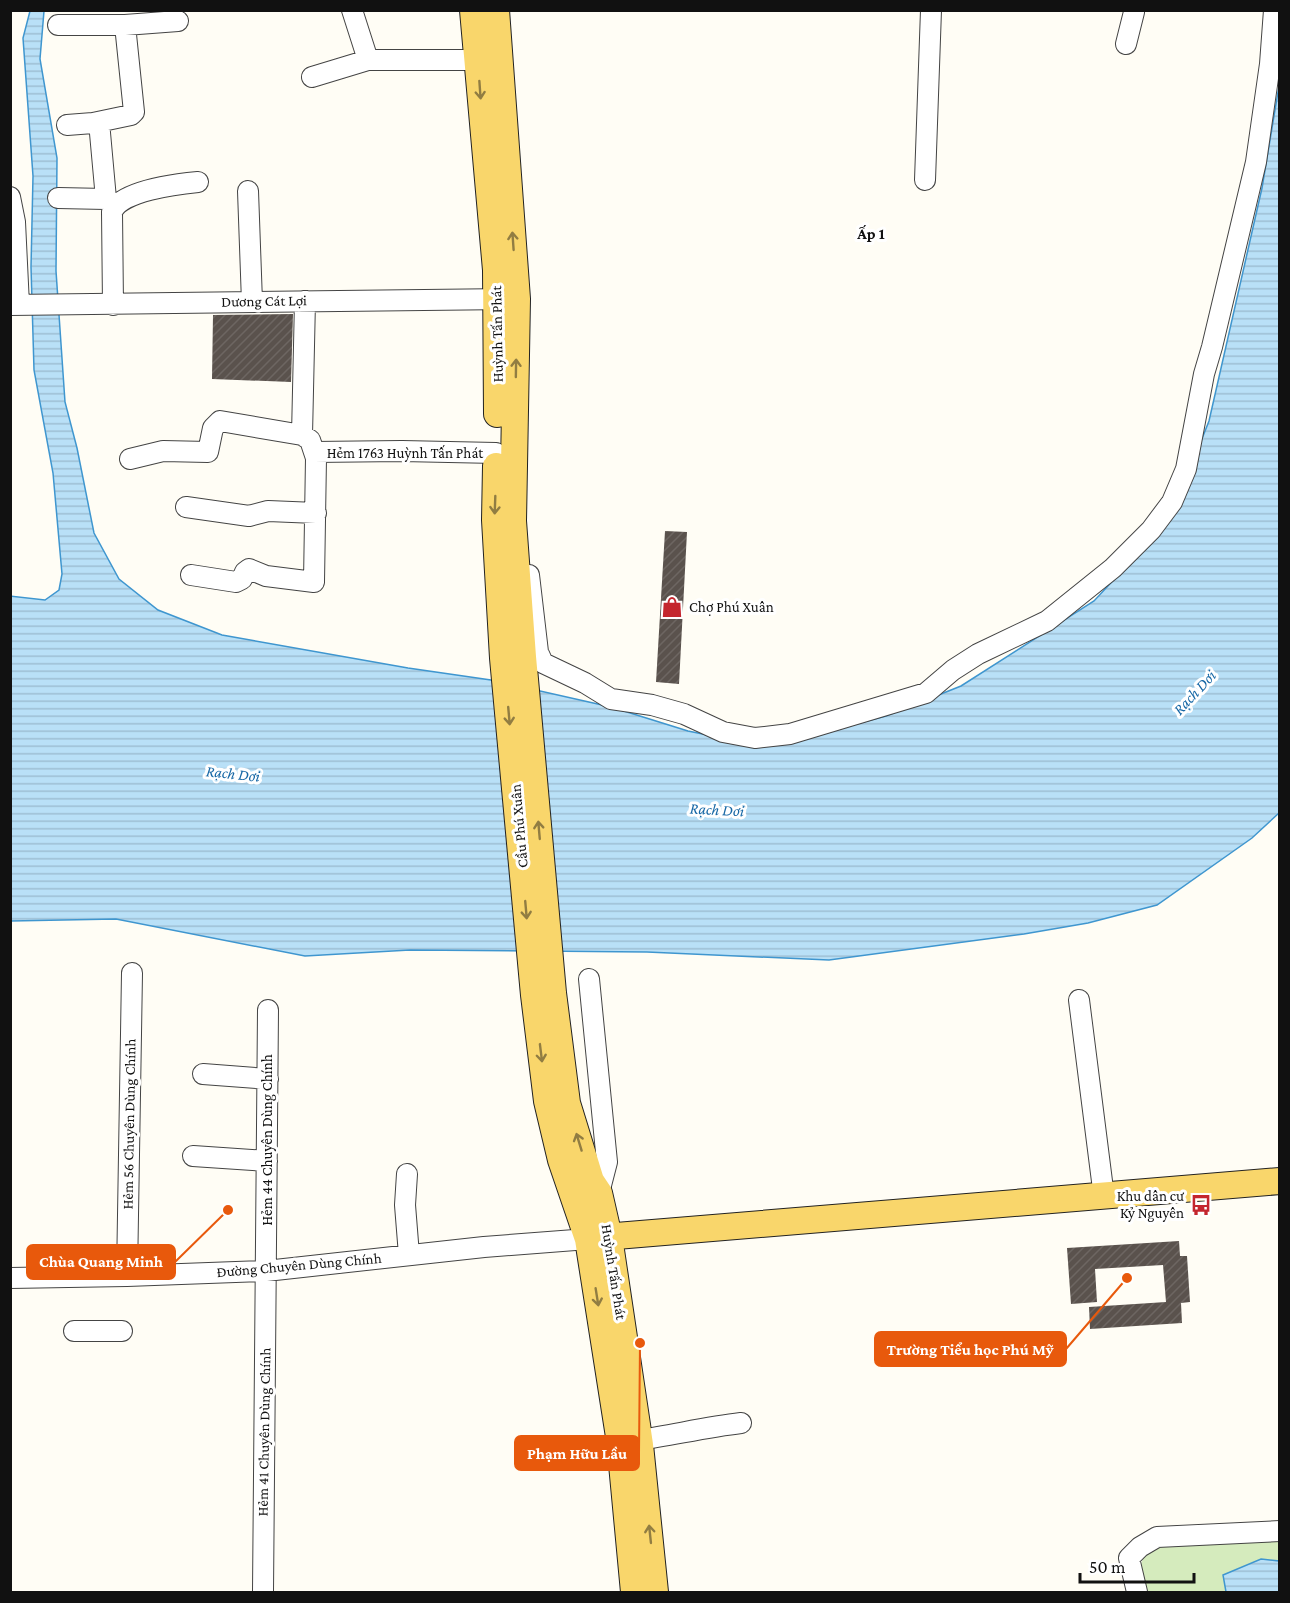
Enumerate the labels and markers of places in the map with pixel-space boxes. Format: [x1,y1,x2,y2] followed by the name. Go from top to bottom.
[660,595,684,619] shop icon: Chợ Phú Xuân
[689,599,774,616] place label: Chợ Phú Xuân
[1117,1188,1185,1222] place label: Khu dân cư Kỷ Nguyên
[1189,1193,1213,1217] bus stop icon: Khu dân cư Kỷ Nguyên
[27,1245,175,1279] callout: Chùa Quang Minh
[875,1332,1066,1366] callout: Trường Tiểu học Phú Mỹ
[515,1436,639,1470] callout: Phạm Hữu Lầu

